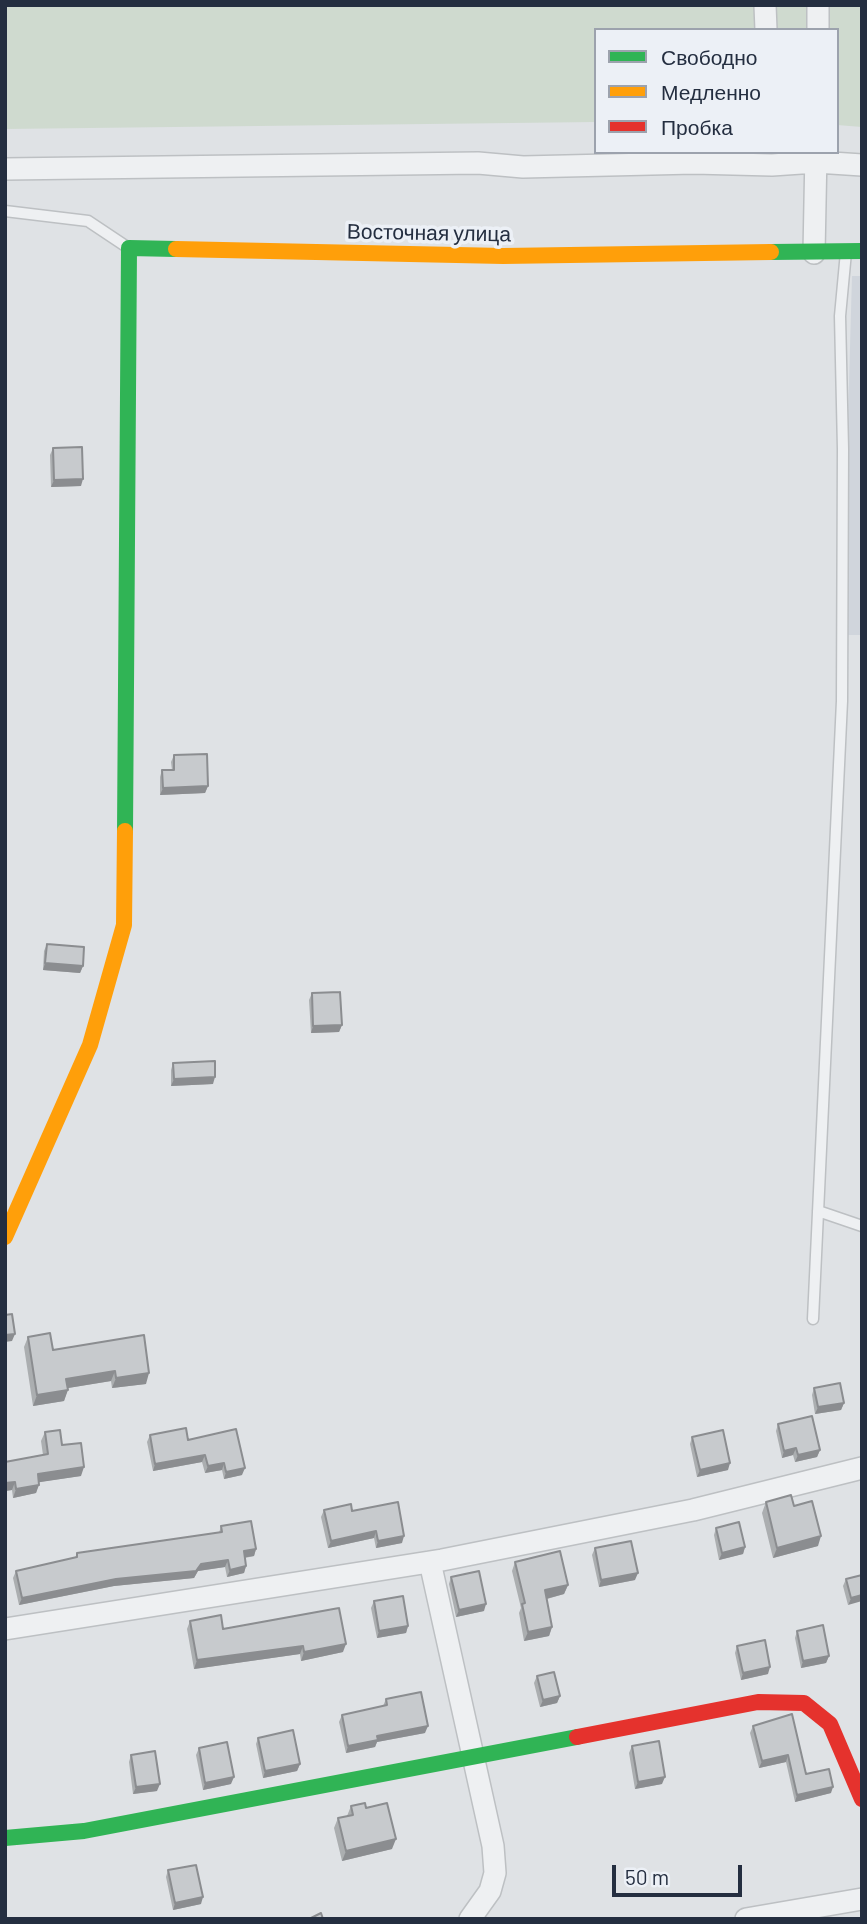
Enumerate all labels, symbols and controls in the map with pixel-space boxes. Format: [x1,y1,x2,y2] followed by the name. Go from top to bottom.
[594,28,839,154] legend
[661,44,758,69] text: Свободно
[661,79,761,104] text: Медленно
[661,114,733,139] text: Пробка
[347,219,511,247] street label: Восточная улица
[615,1850,744,1894] scale bar
[625,1864,669,1889] text: 50 m

